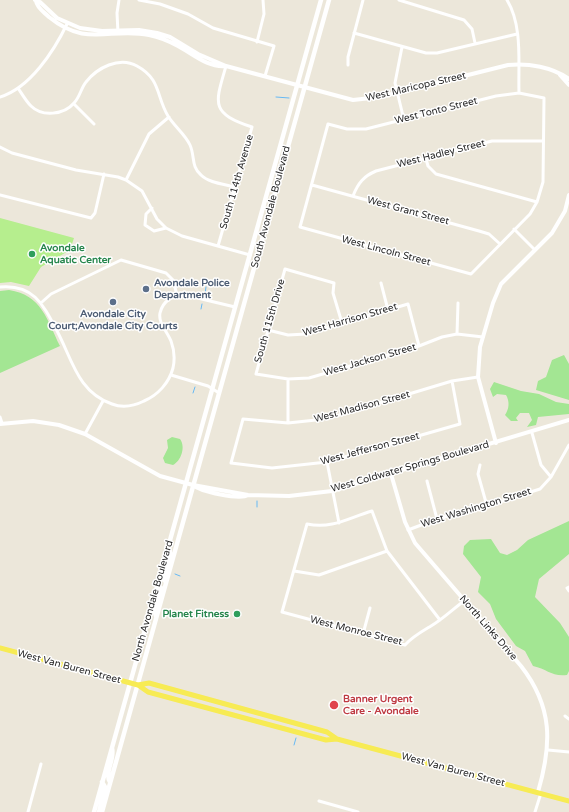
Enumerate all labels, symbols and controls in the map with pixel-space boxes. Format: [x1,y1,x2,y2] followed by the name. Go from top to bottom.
[365,70,467,104] street label: West Maricopa Street
[393,95,479,127] street label: West Tonto Street
[218,133,256,231] street label: South 114th Avenue
[396,137,486,171] street label: West Hadley Street
[249,145,293,269] street label: South Avondale Boulevard
[366,194,450,228] street label: West Grant Street
[340,233,432,269] street label: West Lincoln Street
[40,242,111,266] place label: Avondale Aquatic Center
[27,249,37,259] marker: Avondale Aquatic Center
[154,277,230,300] place label: Avondale Police Department
[252,278,288,364] street label: South 115th Drive
[141,284,151,294] marker: Avondale Police Department
[108,297,118,307] marker: Avondale City Court;Avondale City Courts
[301,301,399,339] street label: West Harrison Street
[49,308,177,332] place label: Avondale City Court;Avondale City Courts
[322,341,418,379] street label: West Jackson Street
[313,388,411,426] street label: West Madison Street
[319,430,421,468] street label: West Jefferson Street
[330,439,490,495] street label: West Coldwater Springs Boulevard
[419,485,533,531] street label: West Washington Street
[130,539,176,663] street label: North Avondale Boulevard
[457,593,519,663] street label: North Links Drive
[162,608,229,620] place label: Planet Fitness
[232,609,242,619] marker: Planet Fitness
[309,614,403,648] street label: West Monroe Street
[16,647,122,687] street label: West Van Buren Street
[343,693,419,716] place label: Banner Urgent Care - Avondale
[328,699,340,711] marker: Banner Urgent Care - Avondale
[400,750,506,790] street label: West Van Buren Street

